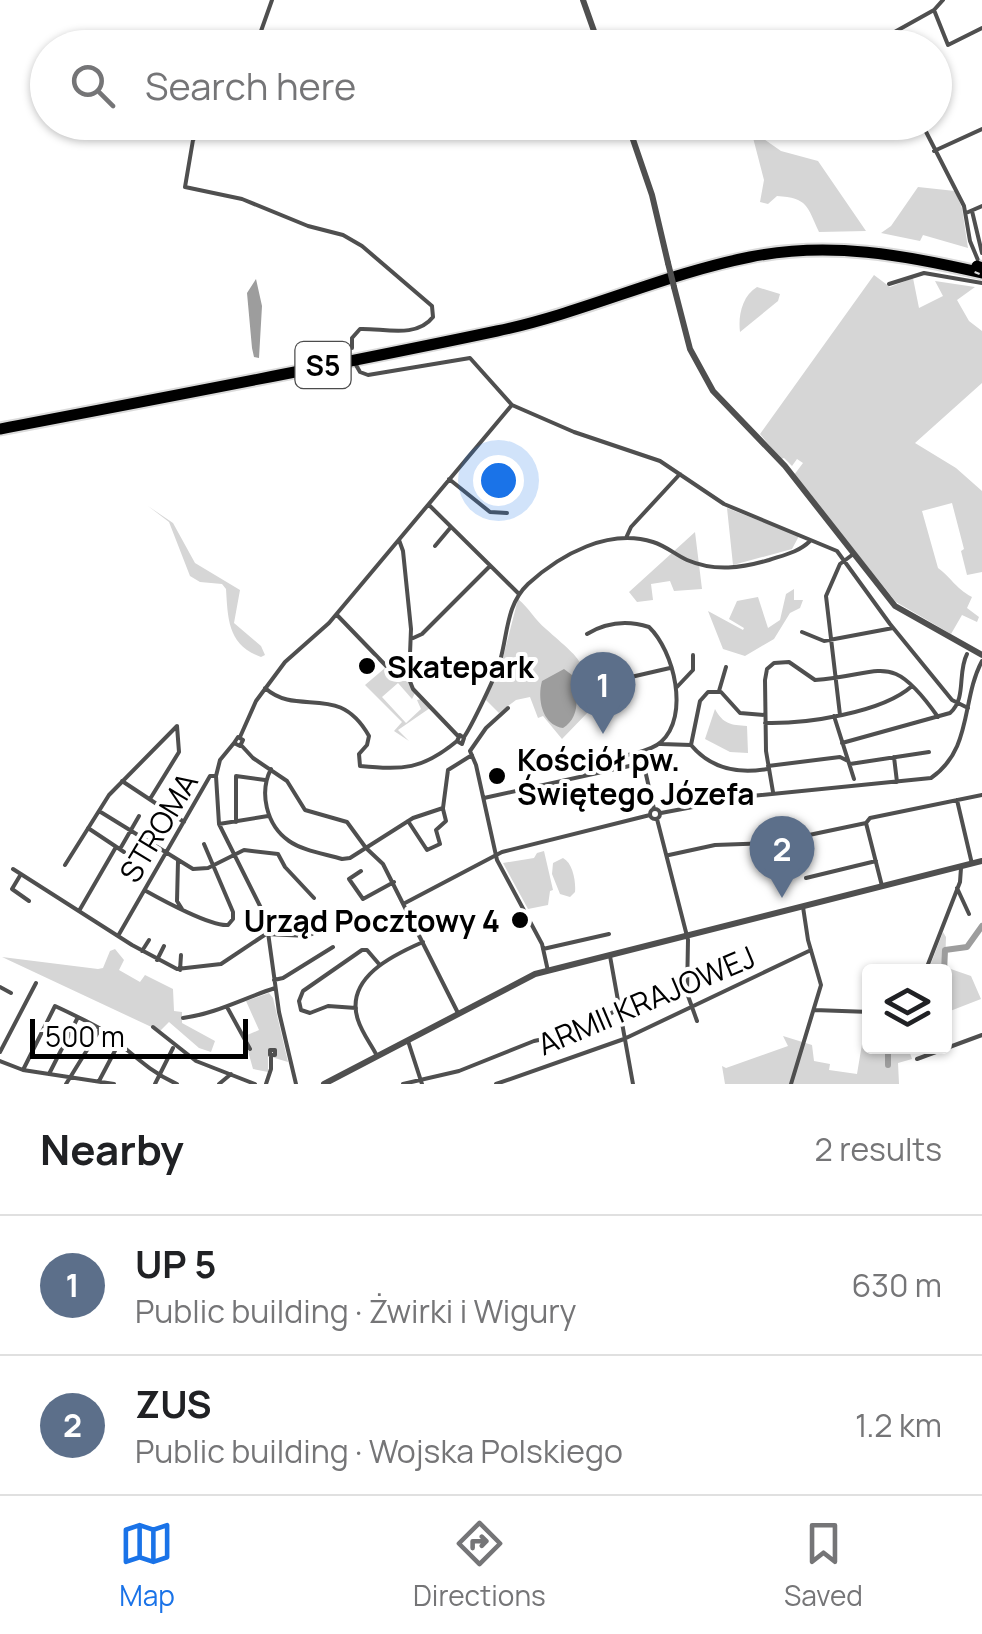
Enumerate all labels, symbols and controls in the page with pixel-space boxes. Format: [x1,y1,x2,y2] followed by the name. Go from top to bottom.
[30,30,952,140] search box
[65,58,120,113] icon: search
[145,59,356,111] text: Search here
[296,342,350,388] road number: S5
[473,455,524,506] your location
[387,646,535,687] place label: Skatepark
[570,652,636,734] pin: 1
[356,655,378,677] marker: Skatepark
[517,739,755,814] place label: Kościół pw. Świętego Józefa
[109,764,207,890] street label: STROMA
[486,765,508,787] marker: Kościół pw. Świętego Józefa
[750,816,814,898] pin: 2
[244,900,500,941] place label: Urząd Pocztowy 4
[509,909,531,931] marker: Urząd Pocztowy 4
[531,936,761,1064] street label: ARMII KRAJOWEJ
[862,964,952,1054] map controls
[862,964,952,1054] button: layers
[30,1014,248,1058] scale bar
[45,1017,125,1055] text: 500 m
[40,1120,184,1178] text: Nearby
[815,1127,942,1171] text: 2 results
[135,1237,217,1289] text: UP 5
[65,1263,80,1307] text: 1
[851,1263,942,1307] text: 630 m
[135,1289,577,1333] text: Public building · Żwirki i Wigury
[135,1377,211,1429] text: ZUS
[63,1403,82,1447] text: 2
[855,1403,942,1447] text: 1.2 km
[135,1429,623,1473] text: Public building · Wojska Polskiego
[119,1516,175,1614] tab: Map
[413,1516,546,1614] tab: Directions
[784,1516,863,1614] tab: Saved

